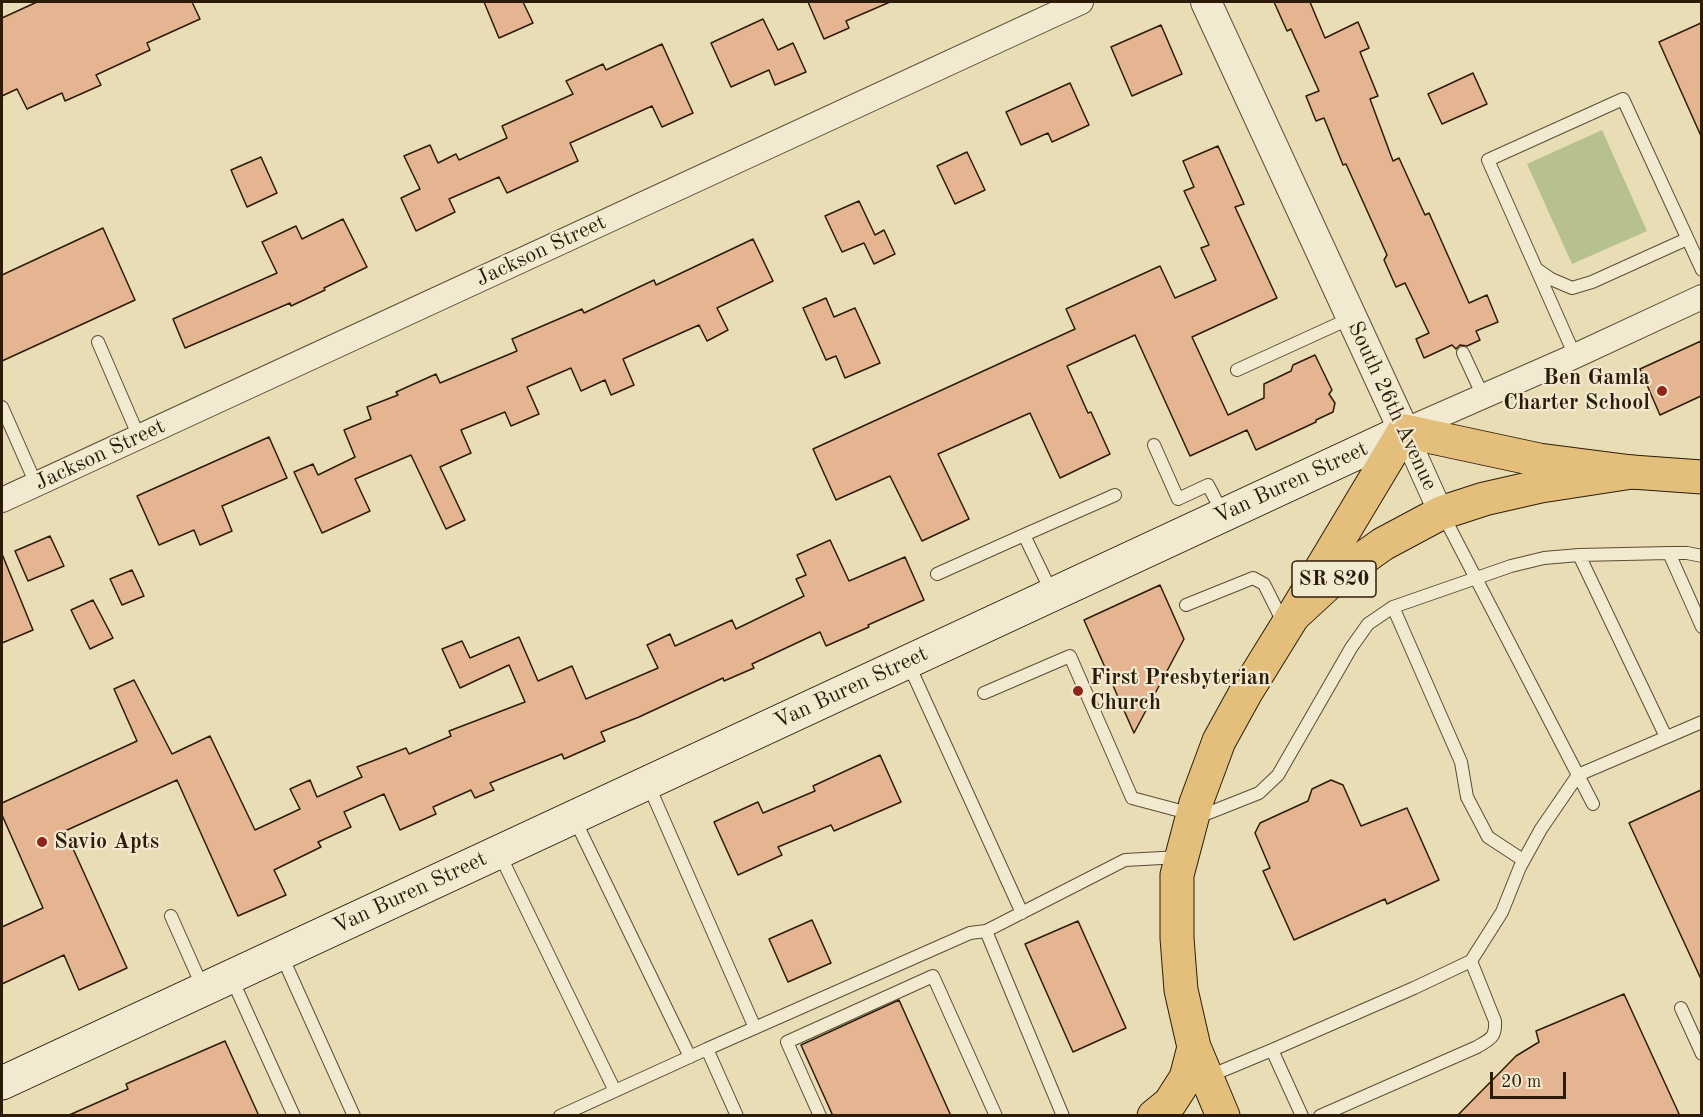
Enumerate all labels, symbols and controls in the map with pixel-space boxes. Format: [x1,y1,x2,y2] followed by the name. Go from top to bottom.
[472,209,610,293] street label: Jackson Street
[1341,317,1443,495] street label: South 26th Avenue
[1503,365,1650,416] place label: Ben Gamla Charter School
[1655,384,1669,398] marker: Ben Gamla Charter School
[31,413,169,497] street label: Jackson Street
[1210,436,1372,530] street label: Van Buren Street
[1292,561,1376,597] road number: SR 820
[770,641,932,735] street label: Van Buren Street
[1090,665,1270,716] place label: First Presbyterian Church
[1071,684,1085,698] marker: First Presbyterian Church
[54,829,159,855] place label: Savio Apts
[35,835,49,849] marker: Savio Apts
[329,846,491,940] street label: Van Buren Street
[1493,1060,1570,1098] scale bar
[1501,1073,1541,1091] text: 20 m

